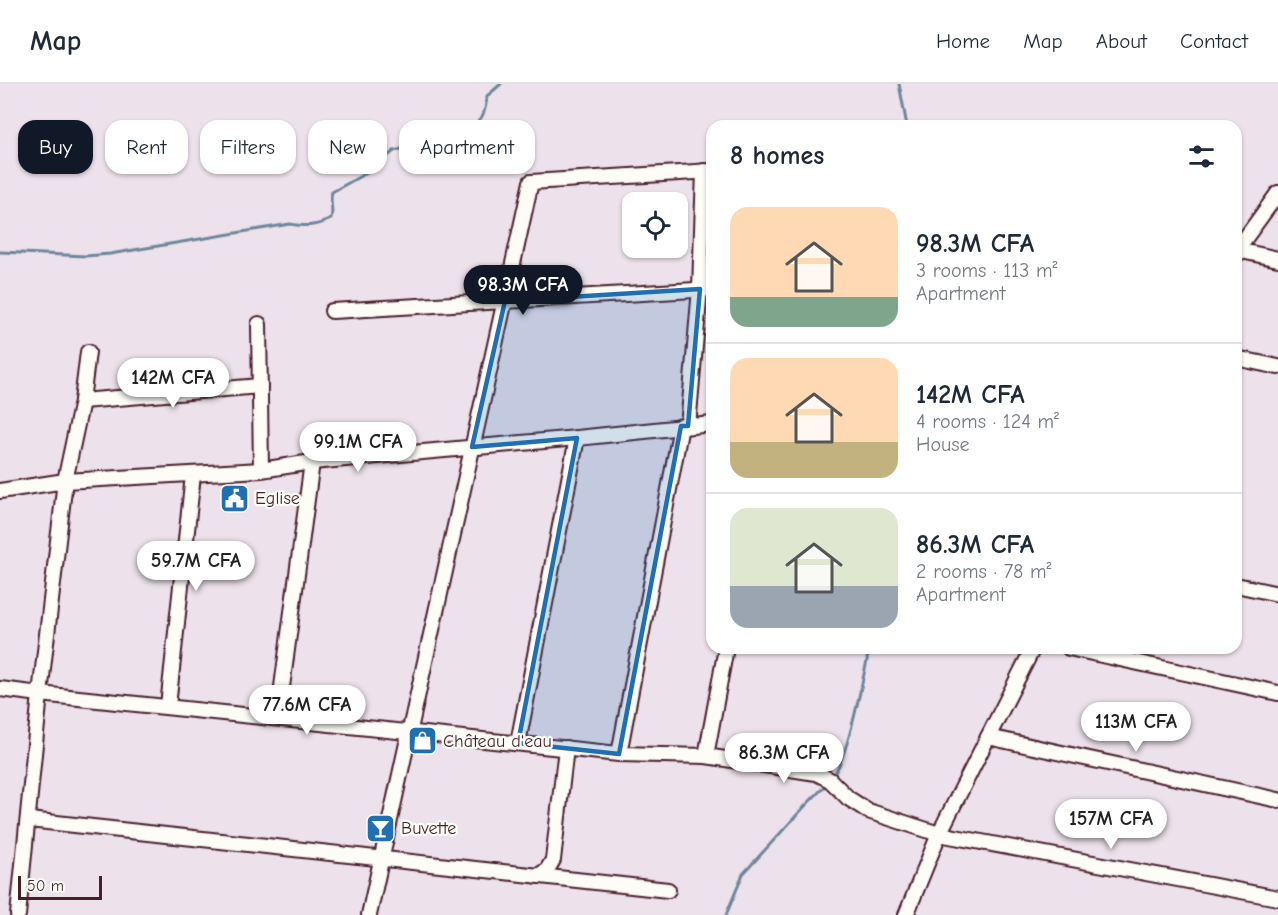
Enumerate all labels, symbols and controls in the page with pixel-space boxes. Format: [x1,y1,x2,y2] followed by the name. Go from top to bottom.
[30,25,81,57] text: Map
[936,29,990,53] text: Home
[1023,29,1063,53] text: Map
[1096,29,1147,53] text: About
[1180,29,1248,53] text: Contact
[18,120,93,174] chip: Buy
[105,120,188,174] chip: Rent
[200,120,296,174] chip: Filters
[308,120,387,174] chip: New
[399,120,535,174] chip: Apartment
[1185,140,1218,173] icon: filters
[730,141,824,171] text: 8 homes
[622,192,688,258] map controls
[622,192,688,258] button: locate
[916,229,1034,259] text: 98.3M CFA
[778,231,850,303] icon: home
[916,259,1057,282] text: 3 rooms · 113 m²
[454,265,592,316] pin: 98.3M CFA
[478,273,568,296] text: 98.3M CFA
[916,282,1006,305] text: Apartment
[111,358,235,409] pin: 142M CFA
[131,366,215,389] text: 142M CFA
[916,380,1025,410] text: 142M CFA
[778,382,850,454] icon: home
[916,410,1059,433] text: 4 rooms · 124 m²
[289,422,427,473] pin: 99.1M CFA
[313,430,403,453] text: 99.1M CFA
[916,433,970,456] text: House
[218,482,250,514] public building icon: Eglise
[255,488,300,509] place label: Eglise
[916,530,1034,560] text: 86.3M CFA
[778,532,850,604] icon: home
[127,541,265,592] pin: 59.7M CFA
[151,549,241,572] text: 59.7M CFA
[916,560,1052,583] text: 2 rooms · 78 m²
[916,583,1006,606] text: Apartment
[238,685,376,736] pin: 77.6M CFA
[263,693,351,716] text: 77.6M CFA
[1074,702,1198,753] pin: 113M CFA
[1095,710,1177,733] text: 113M CFA
[406,725,438,757] shop icon: Château d'eau
[443,731,552,752] place label: Château d'eau
[715,733,853,784] pin: 86.3M CFA
[739,741,829,764] text: 86.3M CFA
[1049,799,1173,850] pin: 157M CFA
[1069,807,1153,830] text: 157M CFA
[364,812,396,844] bar icon: Buvette
[401,818,456,839] place label: Buvette
[18,873,102,900] scale bar
[27,877,64,895] text: 50 m

